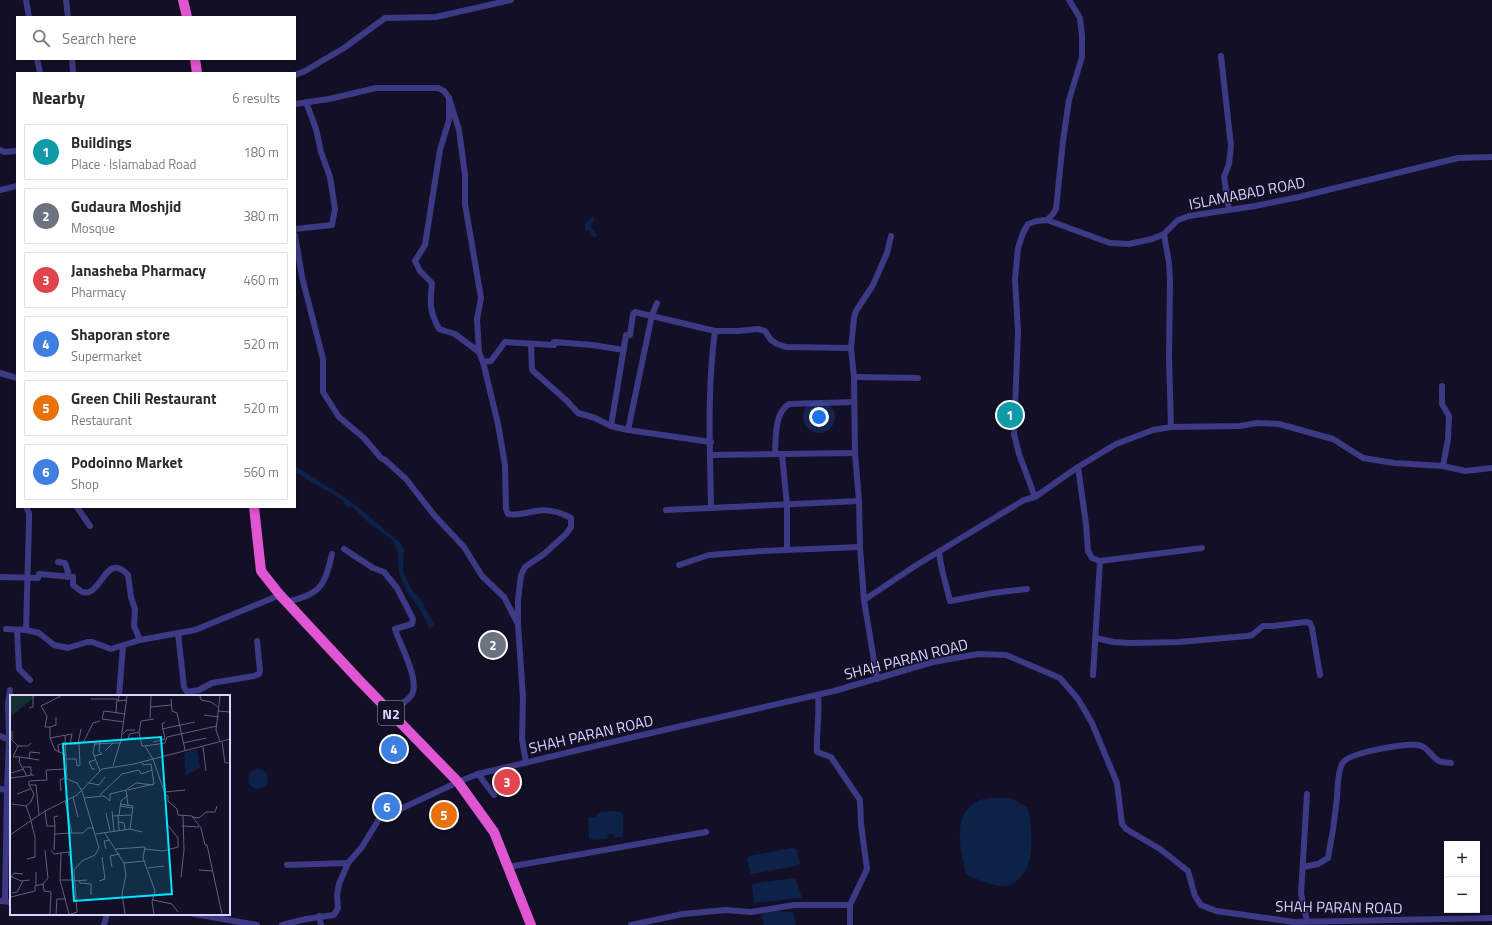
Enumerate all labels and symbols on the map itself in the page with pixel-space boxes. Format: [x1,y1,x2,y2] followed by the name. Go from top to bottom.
[1187,170,1307,216] street label: ISLAMABAD ROAD
[997,400,1023,430] pin: 1
[809,407,829,427] your location
[480,630,506,660] pin: 2
[842,632,970,686] street label: SHAH PARAN ROAD
[10,695,230,915] inset map
[378,701,404,725] road number: N2
[526,708,656,760] street label: SHAH PARAN ROAD
[381,734,407,764] pin: 4
[494,767,520,797] pin: 3
[374,792,400,822] pin: 6
[431,800,457,830] pin: 5
[1275,894,1403,920] street label: SHAH PARAN ROAD

